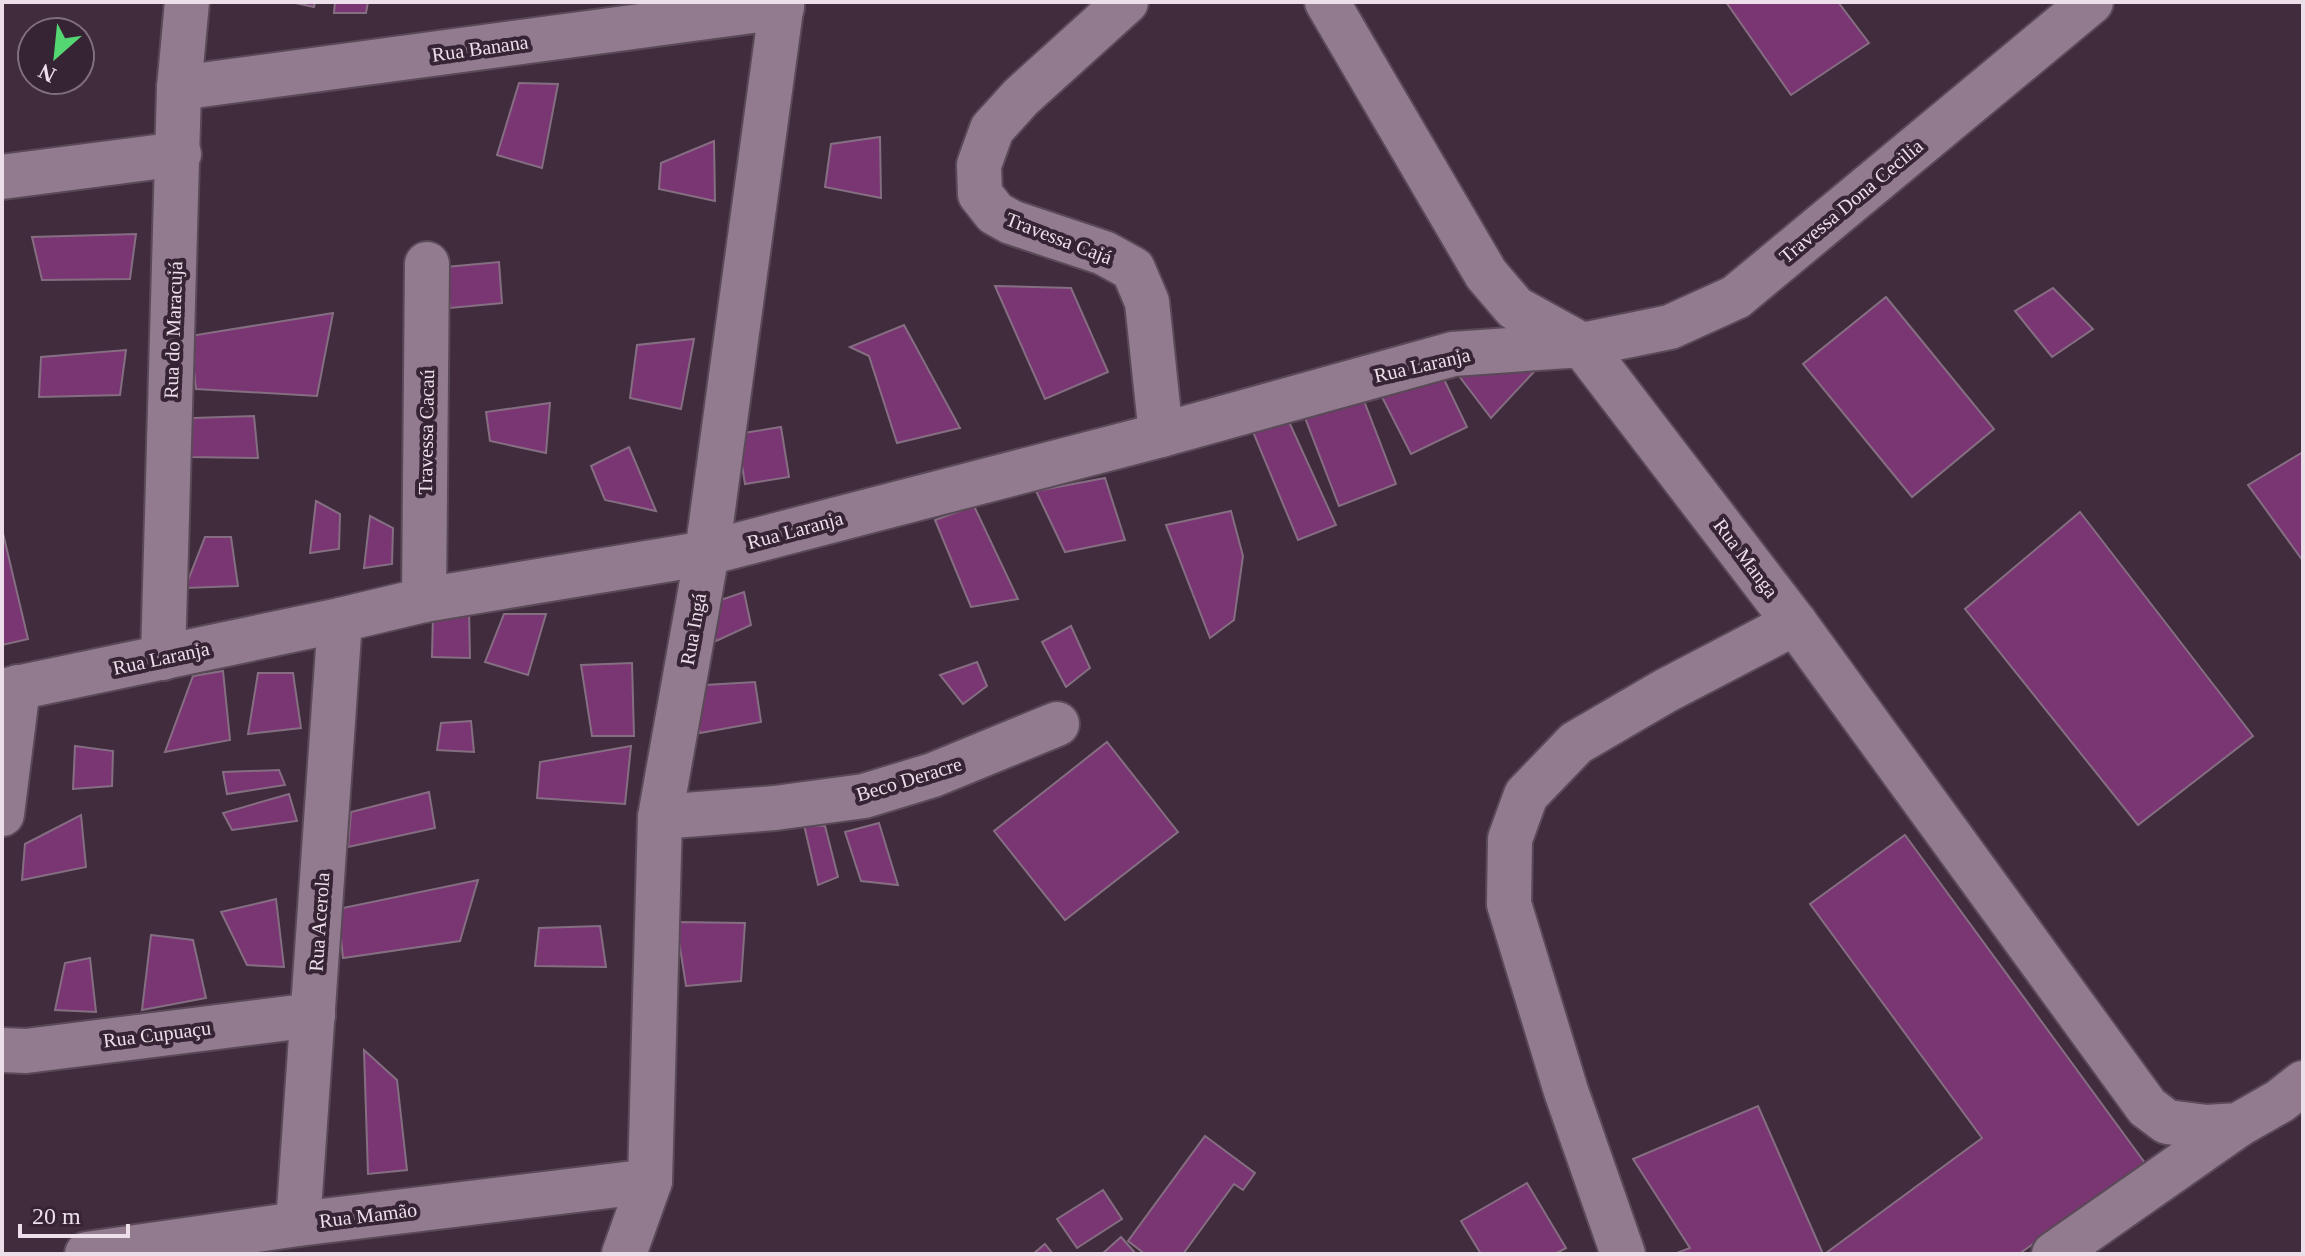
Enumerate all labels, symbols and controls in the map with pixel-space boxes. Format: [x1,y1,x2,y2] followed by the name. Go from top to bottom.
[16,16,96,96] north arrow
[430,30,530,66] street label: Rua Banana
[34,59,60,88] text: N
[1775,135,1927,267] street label: Travessa Dona Cecilia
[1002,208,1115,269] street label: Travessa Cajá
[160,261,187,399] street label: Rua do Maracujá
[1372,343,1473,388] street label: Rua Laranja
[414,369,438,495] street label: Travessa Cacaú
[745,507,846,554] street label: Rua Laranja
[1709,514,1783,602] street label: Rua Manga
[676,591,711,667] street label: Rua Ingá
[111,637,212,680] street label: Rua Laranja
[853,752,965,806] street label: Beco Deracre
[305,872,333,972] street label: Rua Acerola
[102,1016,212,1053] street label: Rua Cupuaçu
[20,1188,128,1238] scale bar
[318,1198,418,1232] street label: Rua Mamão
[32,1203,81,1229] text: 20 m

